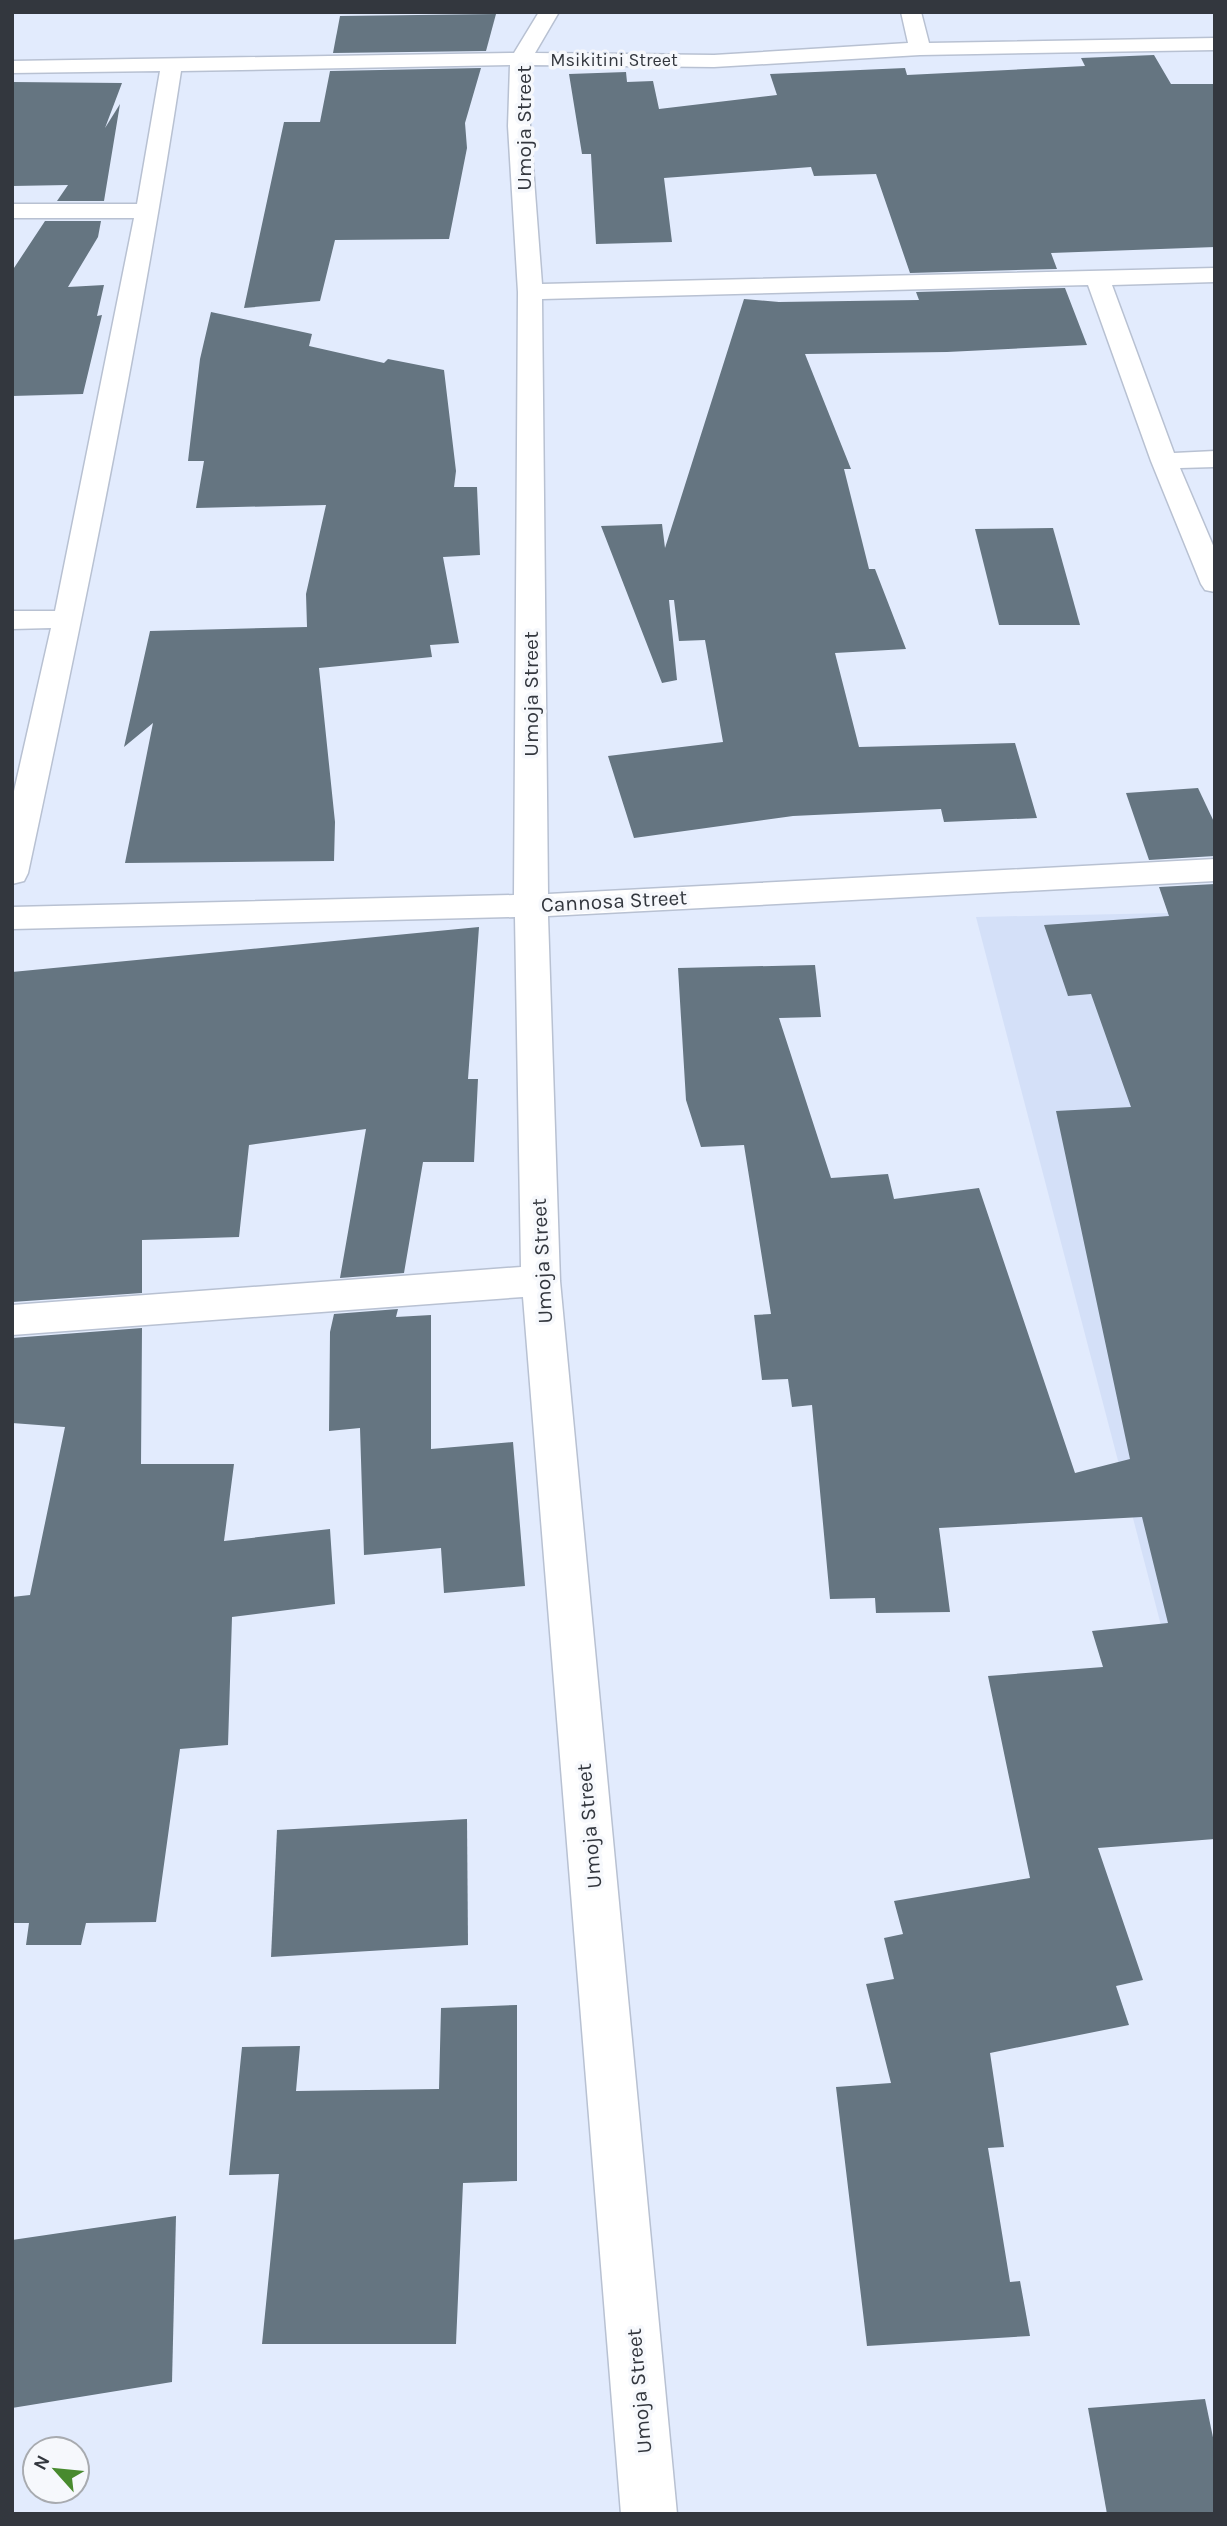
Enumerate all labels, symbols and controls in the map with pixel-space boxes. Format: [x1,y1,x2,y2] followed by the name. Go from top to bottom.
[550,49,678,71] street label: Msikitini Street
[512,65,536,191] street label: Umoja Street
[519,631,543,757] street label: Umoja Street
[540,885,688,917] street label: Cannosa Street
[527,1198,557,1324] street label: Umoja Street
[572,1762,606,1890] street label: Umoja Street
[622,2327,656,2455] street label: Umoja Street
[21,2435,91,2505] north arrow
[29,2452,55,2474] text: N

